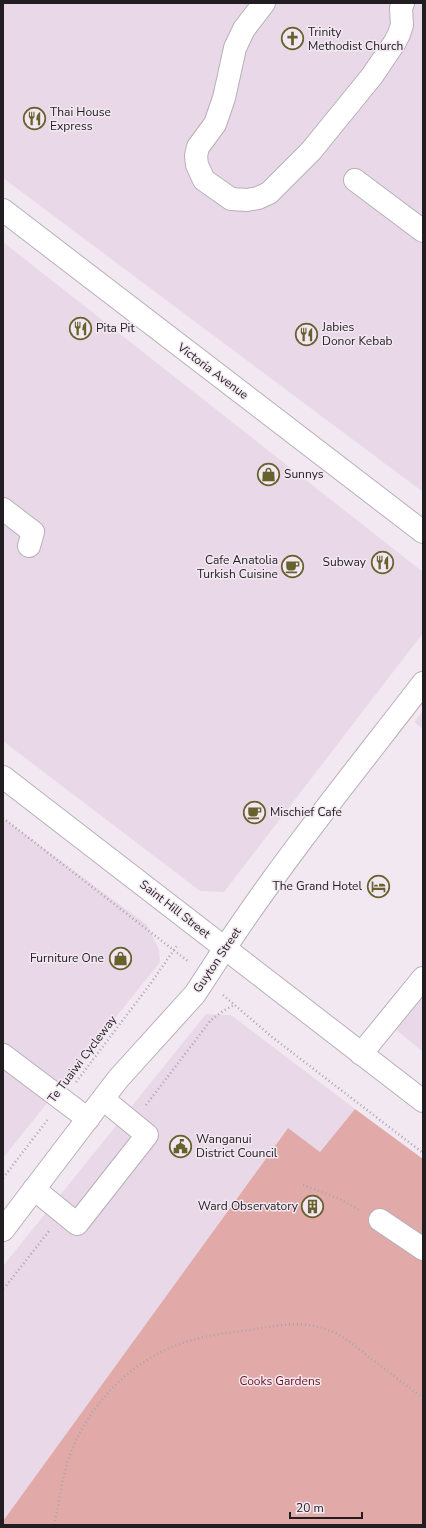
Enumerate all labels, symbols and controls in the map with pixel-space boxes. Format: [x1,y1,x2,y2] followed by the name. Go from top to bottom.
[308,24,403,54] place label: Trinity Methodist Church
[279,26,305,52] church icon: Trinity Methodist Church
[50,104,111,134] place label: Thai House Express
[21,106,47,132] restaurant icon: Thai House Express
[68,315,94,341] restaurant icon: Pita Pit
[321,319,393,349] place label: Jabies Donor Kebab
[96,320,135,336] place label: Pita Pit
[293,321,319,347] restaurant icon: Jabies Donor Kebab
[174,338,252,403] street label: Victoria Avenue
[255,461,281,487] shop icon: Sunnys
[284,466,324,482] place label: Sunnys
[369,549,395,575] restaurant icon: Subway
[197,552,278,582] place label: Cafe Anatolia Turkish Cuisine
[280,554,306,580] cafe icon: Cafe Anatolia Turkish Cuisine
[323,554,367,570] place label: Subway
[241,799,267,825] cafe icon: Mischief Cafe
[270,804,342,820] place label: Mischief Cafe
[365,873,391,899] hotel icon: The Grand Hotel
[136,876,214,942] street label: Saint Hill Street
[272,878,362,894] place label: The Grand Hotel
[189,924,245,996] street label: Guyton Street
[107,945,133,971] shop icon: Furniture One
[30,950,104,966] place label: Furniture One
[44,1011,121,1106] street label: Te Tuaiwi Cycleway
[196,1131,278,1161] place label: Wanganui District Council
[167,1133,193,1159] public building icon: Wanganui District Council
[300,1193,326,1219] building icon: Ward Observatory
[198,1198,299,1214] place label: Ward Observatory
[239,1373,321,1389] park label: Cooks Gardens
[290,1494,362,1520] scale bar
[296,1500,324,1516] text: 20 m

